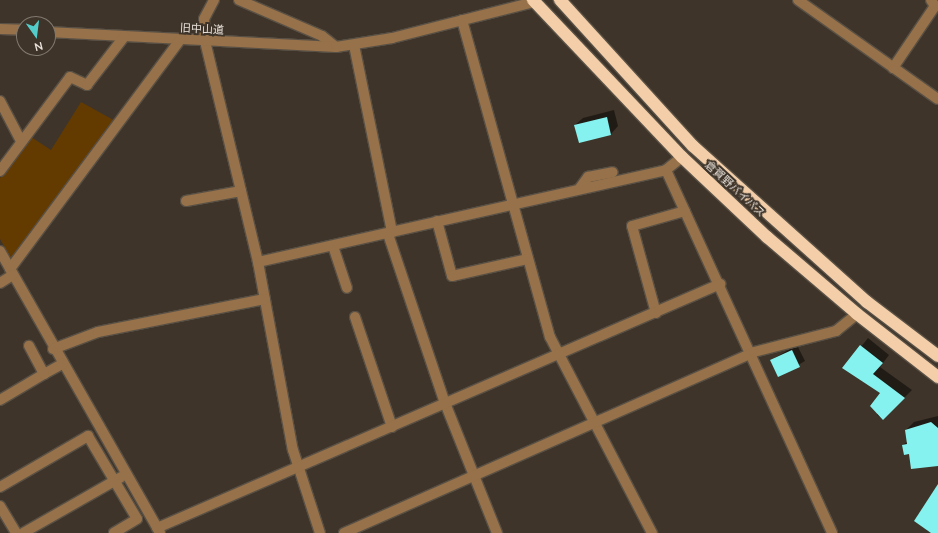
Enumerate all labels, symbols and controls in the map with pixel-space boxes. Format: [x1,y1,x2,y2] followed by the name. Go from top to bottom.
[16,16,56,56] north arrow
[180,21,224,37] street label: 旧中山道
[33,39,44,54] text: N
[702,158,768,220] street label: 倉賀野バイパス

